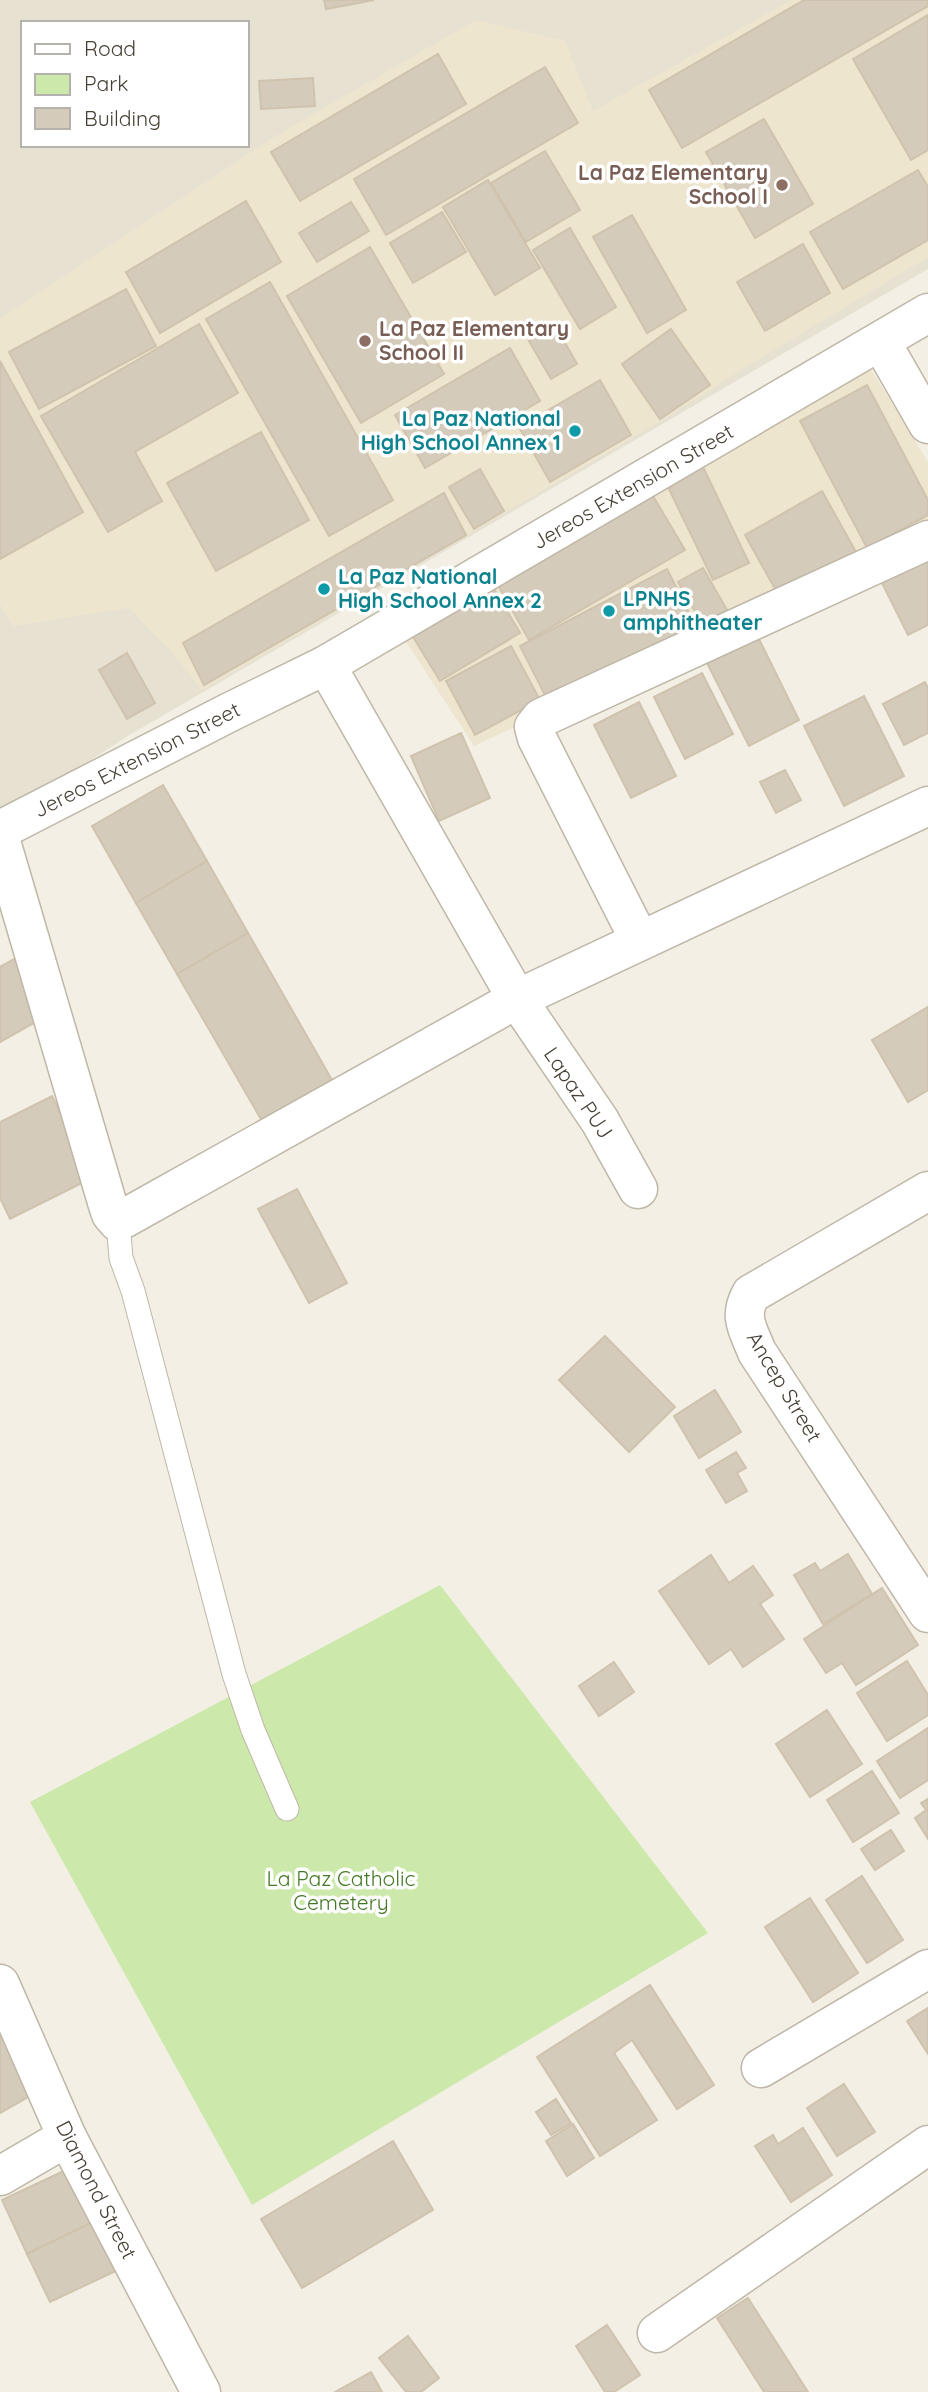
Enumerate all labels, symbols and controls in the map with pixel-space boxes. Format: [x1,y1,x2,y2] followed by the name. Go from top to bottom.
[21,21,248,147] legend
[84,35,136,61] text: Road
[84,70,128,96] text: Park
[84,105,161,131] text: Building
[578,159,768,209] place label: La Paz Elementary School I
[774,177,790,193] marker: La Paz Elementary School I
[379,315,569,365] place label: La Paz Elementary School II
[357,333,373,349] marker: La Paz Elementary School II
[361,405,561,455] place label: La Paz National High School Annex 1
[527,418,738,554] street label: Jereos Extension Street
[567,423,583,439] marker: La Paz National High School Annex 1
[338,563,542,613] place label: La Paz National High School Annex 2
[316,581,332,597] marker: La Paz National High School Annex 2
[623,585,763,635] place label: LPNHS amphitheater
[601,603,617,619] marker: LPNHS amphitheater
[29,696,244,822] street label: Jereos Extension Street
[539,1042,619,1143] street label: Lapaz PUJ
[742,1327,828,1446] street label: Ancep Street
[267,1865,416,1915] park label: La Paz Catholic Cemetery
[51,2116,143,2263] street label: Diamond Street

